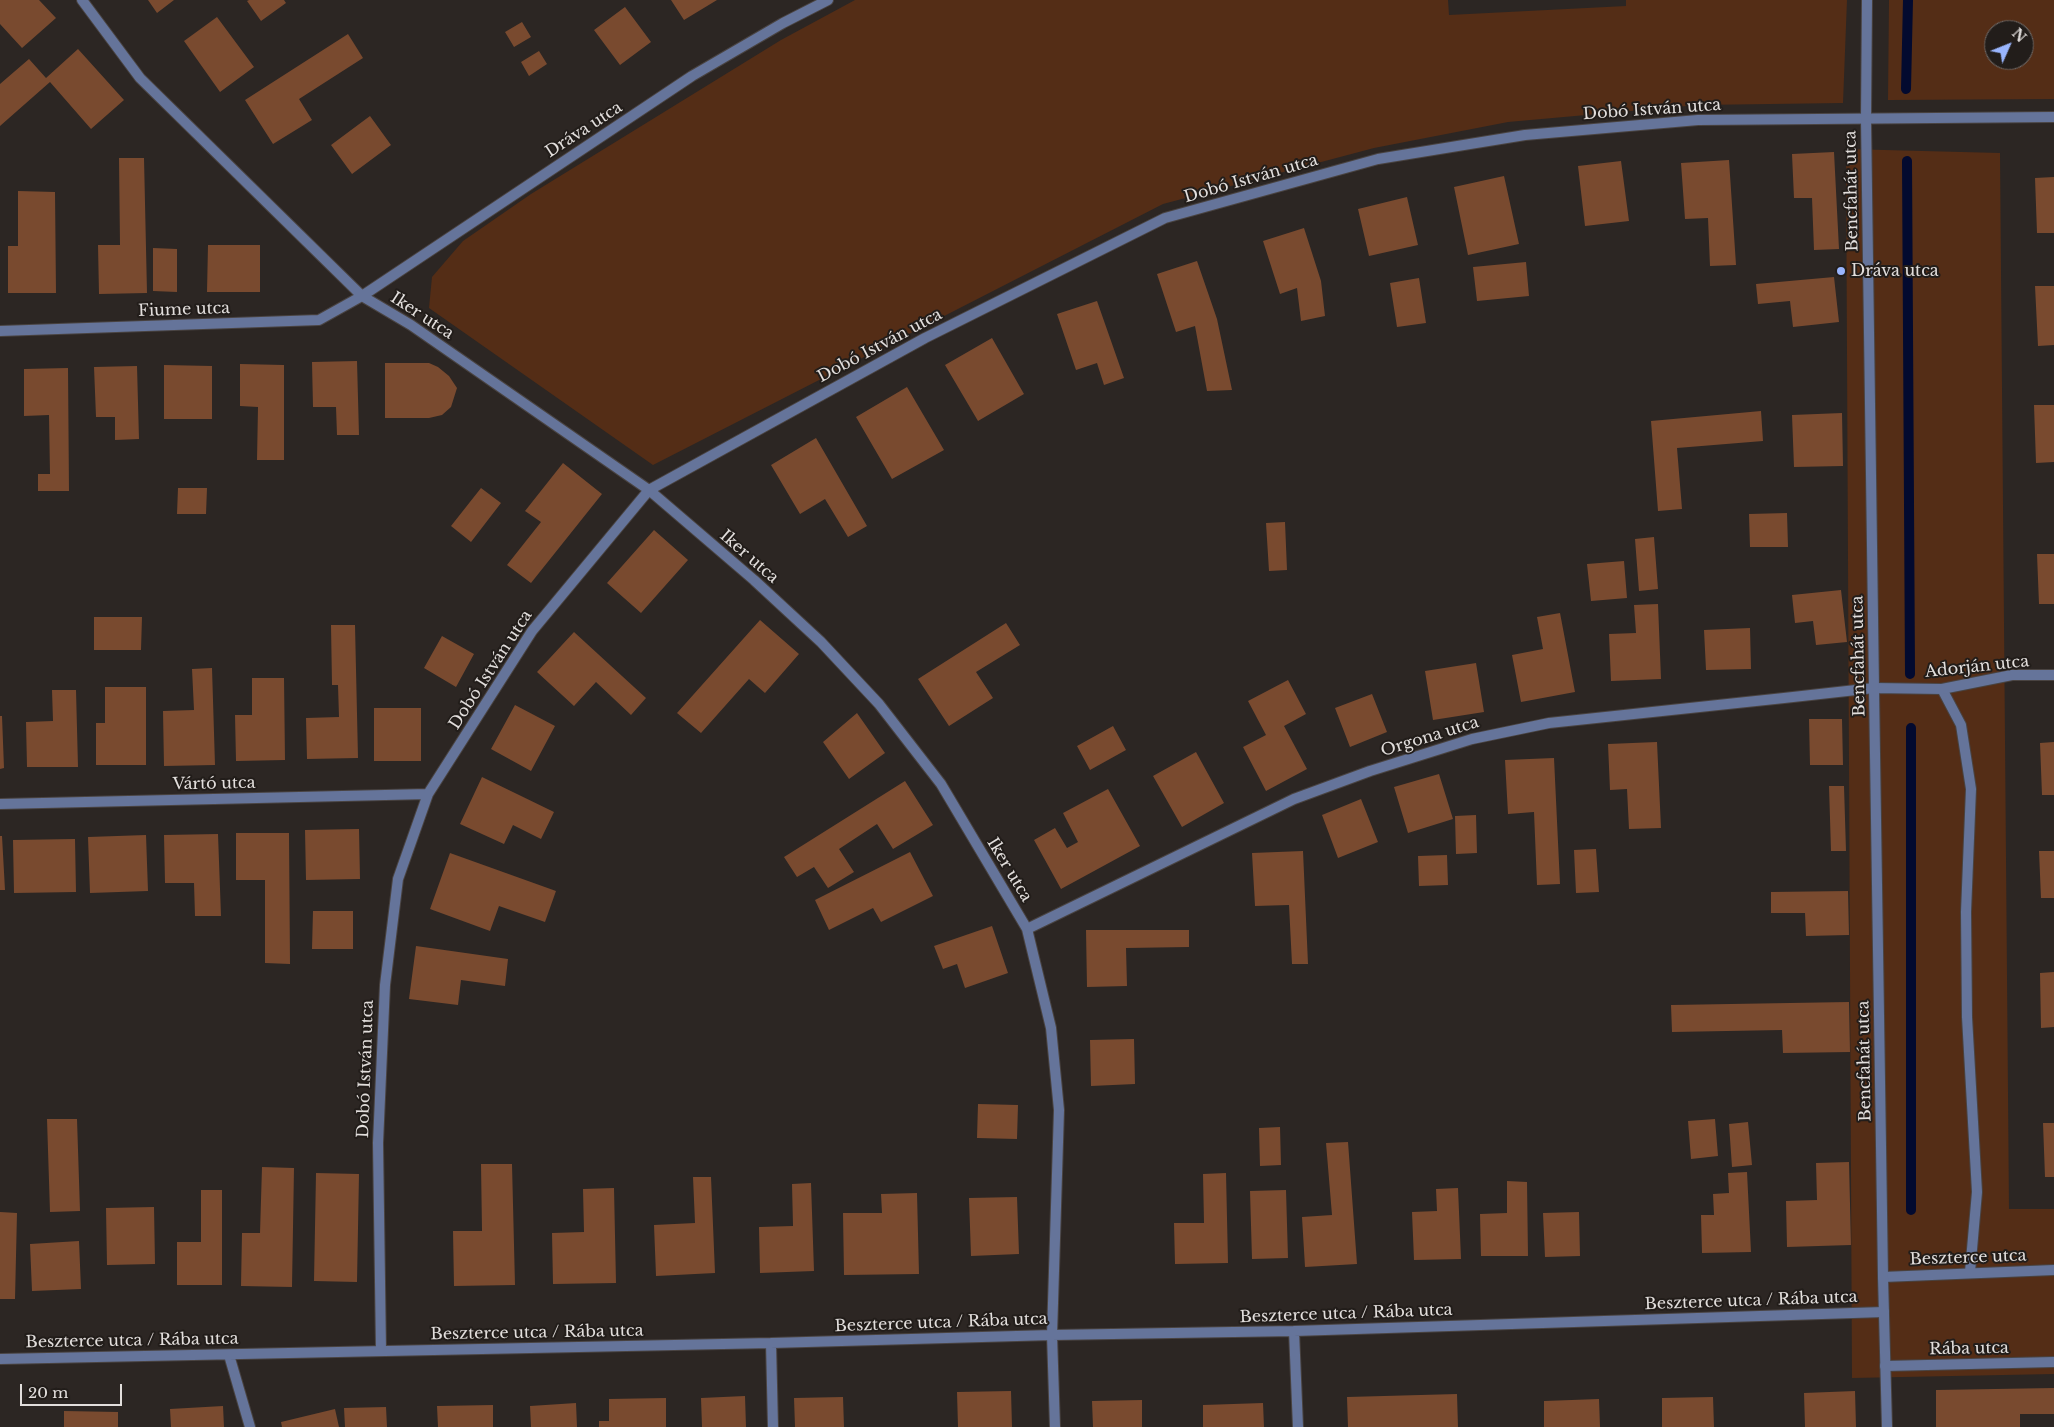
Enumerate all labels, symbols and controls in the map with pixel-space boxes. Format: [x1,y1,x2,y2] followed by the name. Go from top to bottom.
[1984,20,2034,70] north arrow
[2008,24,2030,46] text: N
[1582,96,1722,124] street label: Dobó István utca
[542,98,626,162] street label: Dráva utca
[1841,130,1863,252] street label: Bencfahát utca
[1182,151,1320,207] street label: Dobó István utca
[1851,261,1939,281] place label: Dráva utca
[1835,265,1847,277] marker: Dráva utca
[387,288,457,344] street label: Iker utca
[138,299,230,321] street label: Fiume utca
[814,305,946,387] street label: Dobó István utca
[716,526,782,588] street label: Iker utca
[1848,595,1870,717] street label: Bencfahát utca
[445,607,537,733] street label: Dobó István utca
[1924,652,2030,682] street label: Adorján utca
[1379,713,1481,761] street label: Orgona utca
[172,774,256,794] street label: Vártó utca
[982,834,1036,906] street label: Iker utca
[354,1000,378,1138] street label: Dobó István utca
[1854,1000,1876,1122] street label: Bencfahát utca
[1909,1246,2027,1270] street label: Beszterce utca
[1644,1288,1858,1314] street label: Beszterce utca / Rába utca
[1239,1301,1453,1327] street label: Beszterce utca / Rába utca
[834,1310,1048,1336] street label: Beszterce utca / Rába utca
[430,1322,644,1344] street label: Beszterce utca / Rába utca
[25,1330,239,1352] street label: Beszterce utca / Rába utca
[1929,1339,2009,1359] street label: Rába utca
[22,1374,125,1406] scale bar
[28,1383,68,1402] text: 20 m

